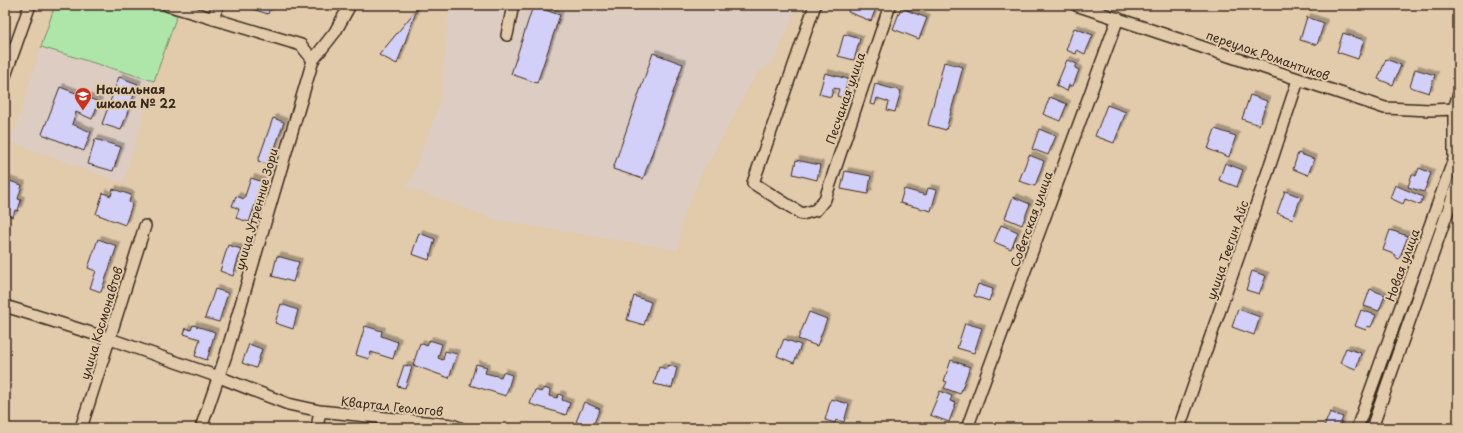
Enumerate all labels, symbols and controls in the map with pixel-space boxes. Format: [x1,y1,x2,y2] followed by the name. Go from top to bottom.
[1204,25,1332,85] street label: переулок Романтиков
[821,49,869,146] street label: Песчаная улица
[96,80,176,112] place label: Начальная школа № 22
[73,86,93,111] school or university icon: Начальная школа № 22
[230,146,282,272] street label: улица Утренние Зори
[1005,168,1057,269] street label: Советская улица
[1202,198,1252,302] street label: улица Теегин Айс
[1380,226,1424,304] street label: Новая улица
[75,264,127,382] street label: улица Космонавтов
[340,392,444,420] street label: Квартал Геологов

